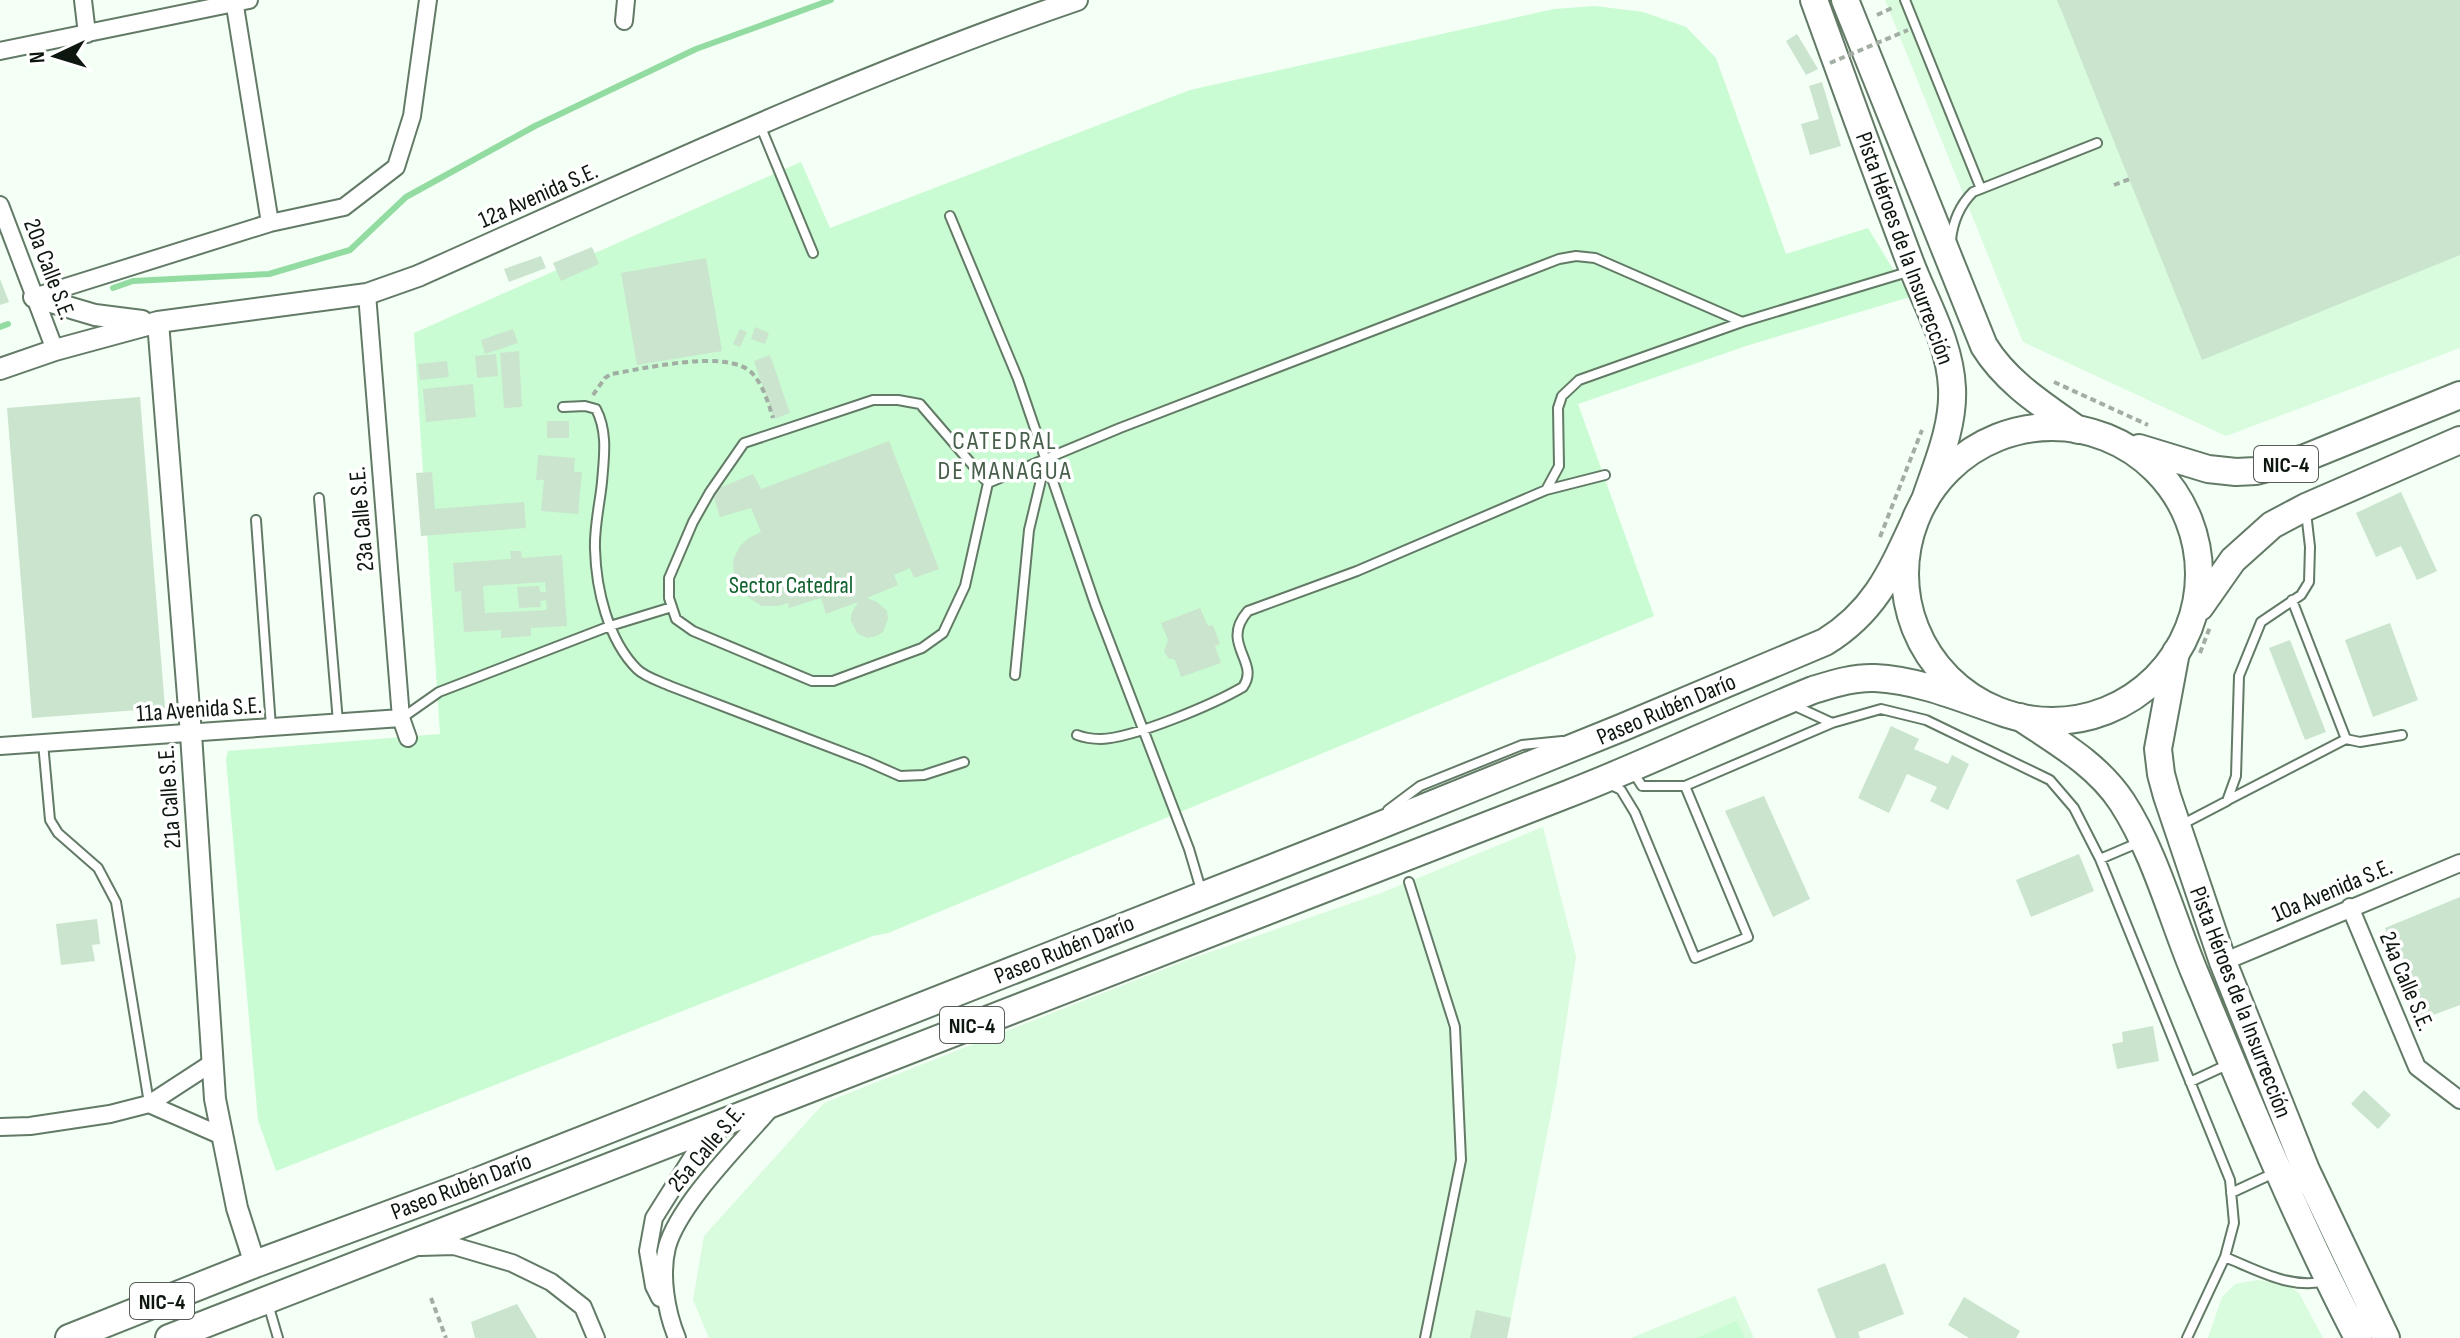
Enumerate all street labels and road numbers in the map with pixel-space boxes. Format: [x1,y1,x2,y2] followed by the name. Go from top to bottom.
[1849,128,1960,368] street label: Pista Héroes de la Insurrección
[474,156,602,235] street label: 12a Avenida S.E.
[17,215,82,324] street label: 20a Calle S.E.
[2254,446,2318,482] road number: NIC-4
[342,465,381,573] street label: 23a Calle S.E.
[1592,667,1740,752] street label: Paseo Rubén Darío
[135,691,263,728] street label: 11a Avenida S.E.
[151,744,188,850] street label: 21a Calle S.E.
[2268,852,2397,929] street label: 10a Avenida S.E.
[2183,882,2298,1122] street label: Pista Héroes de la Insurrección
[990,908,1138,991] street label: Paseo Rubén Darío
[2373,927,2440,1035] street label: 24a Calle S.E.
[940,1007,1004,1043] road number: NIC-4
[662,1099,751,1198] street label: 25a Calle S.E.
[387,1146,536,1227] street label: Paseo Rubén Darío
[130,1283,194,1319] road number: NIC-4

